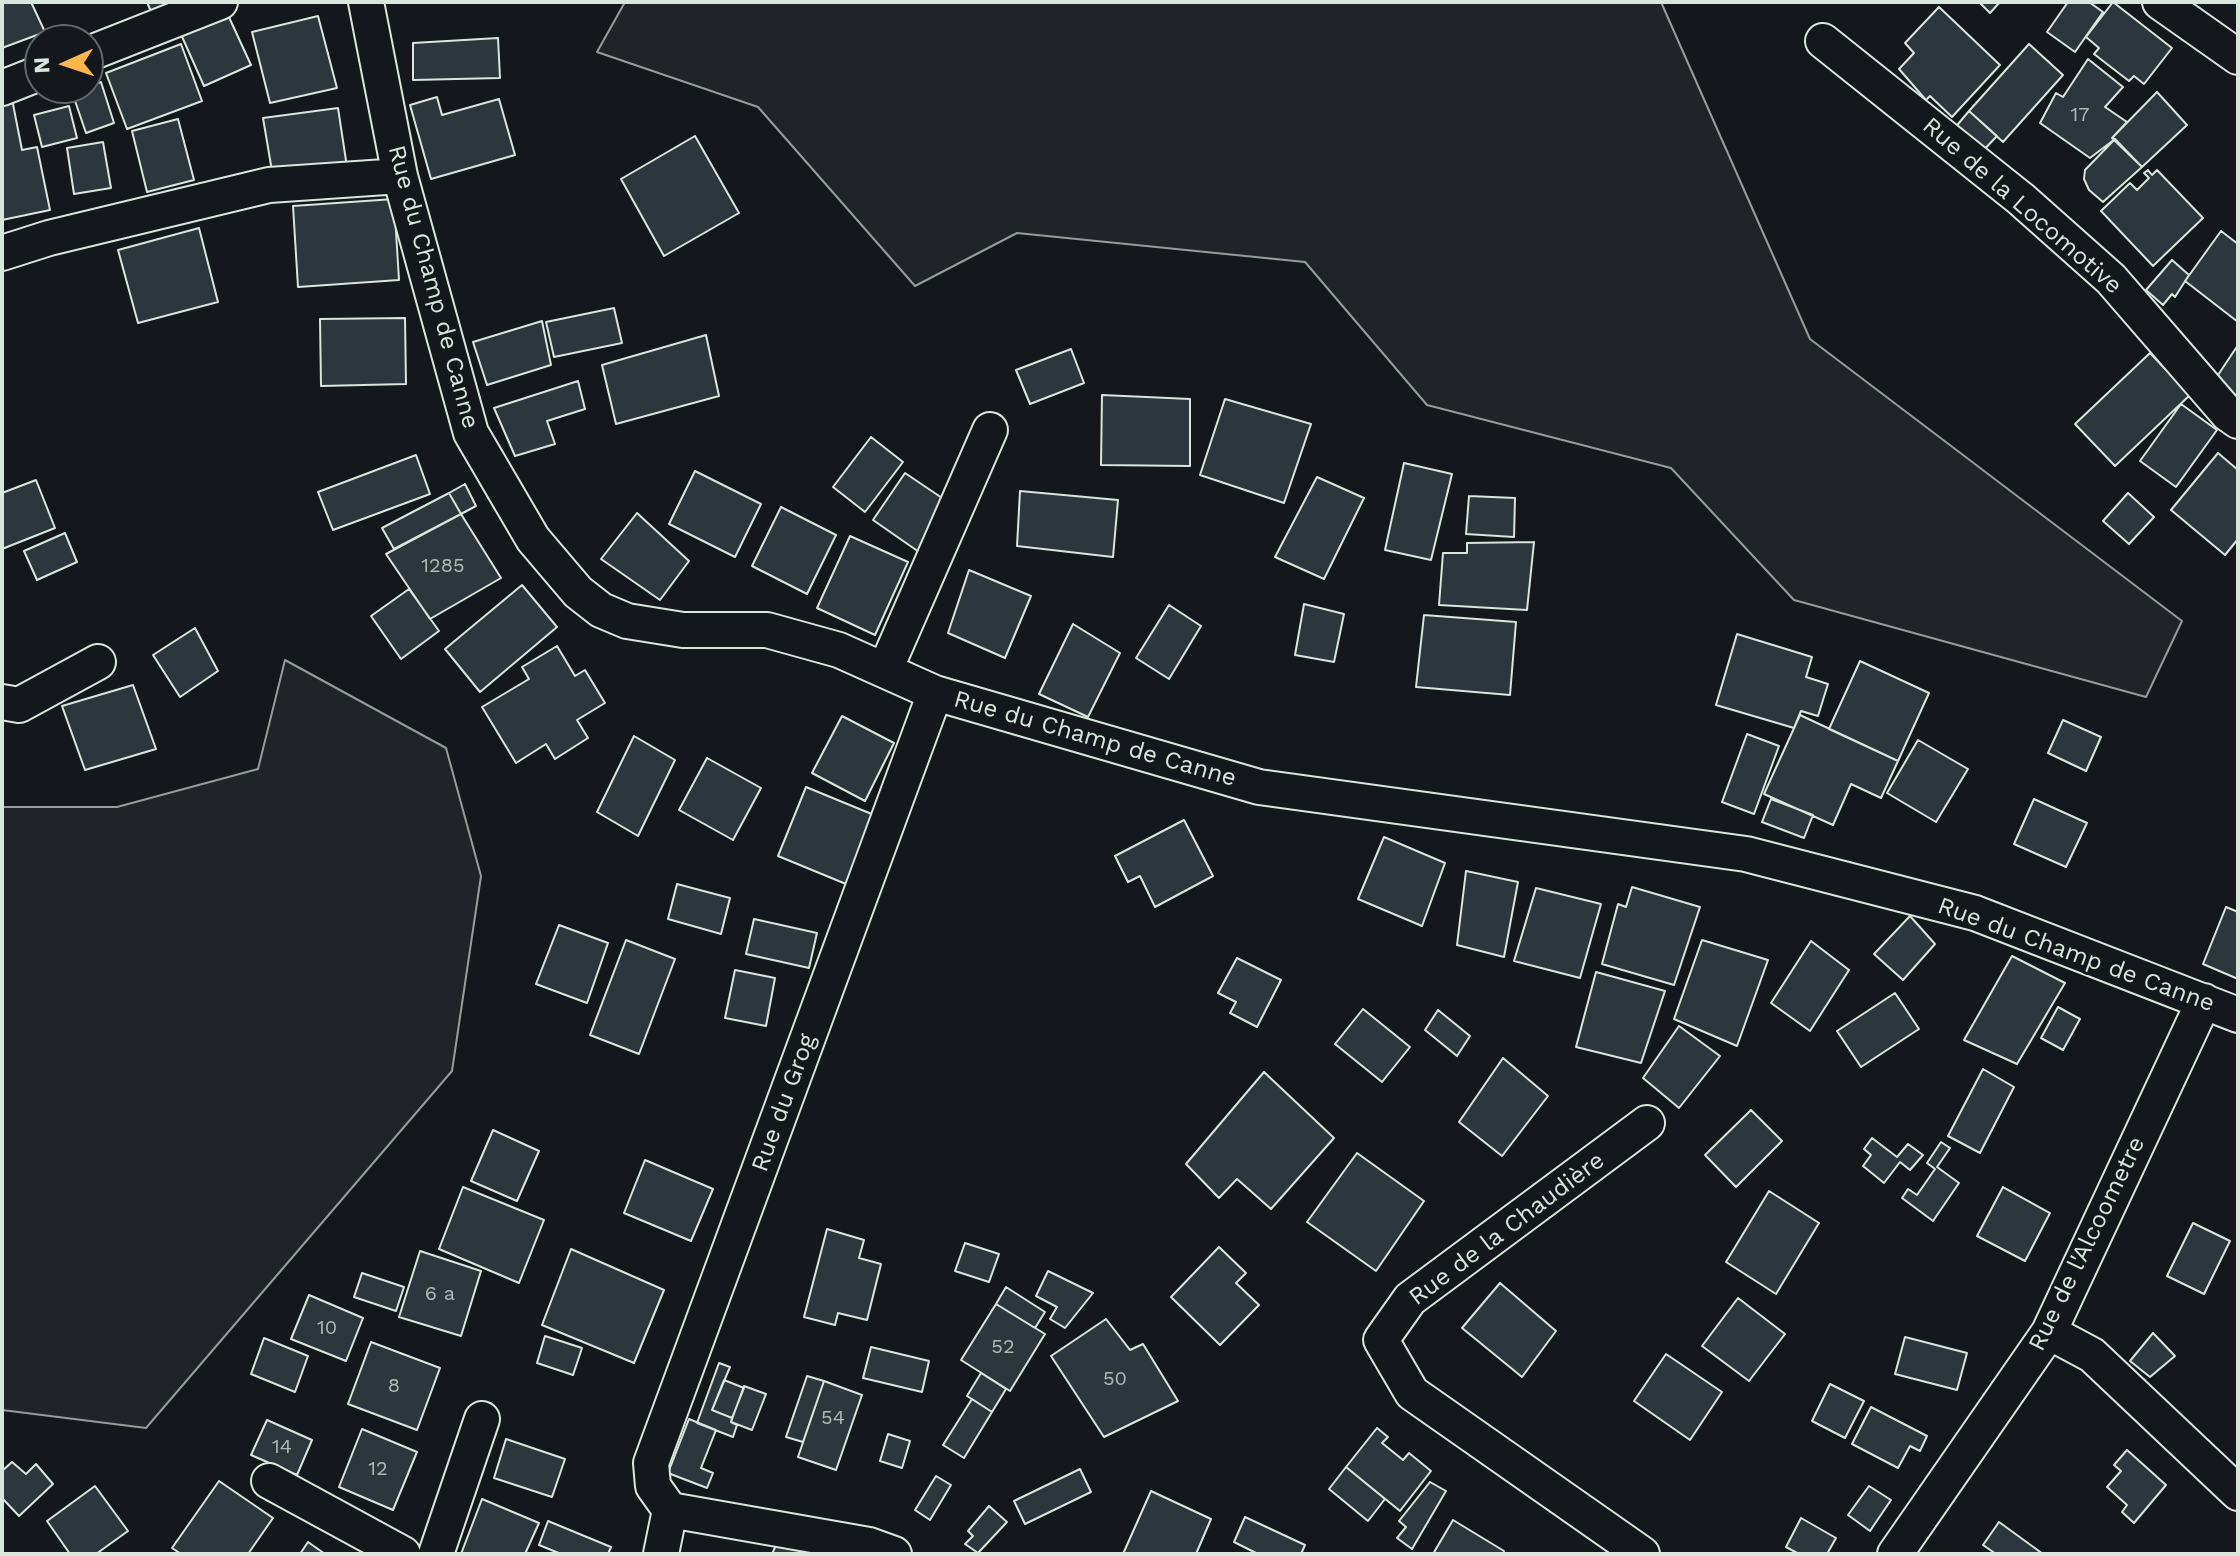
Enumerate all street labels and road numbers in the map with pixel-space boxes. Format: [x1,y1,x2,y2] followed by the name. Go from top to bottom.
[1916,112,2128,300] street label: Rue de la Locomotive
[381,142,485,432] street label: Rue du Champ de Canne
[951,685,1239,793] street label: Rue du Champ de Canne
[1934,891,2218,1019] street label: Rue du Champ de Canne
[746,1030,822,1176] street label: Rue du Grog
[2023,1132,2151,1356] street label: Rue de l'Alcoometre
[1404,1146,1610,1312] street label: Rue de la Chaudière

